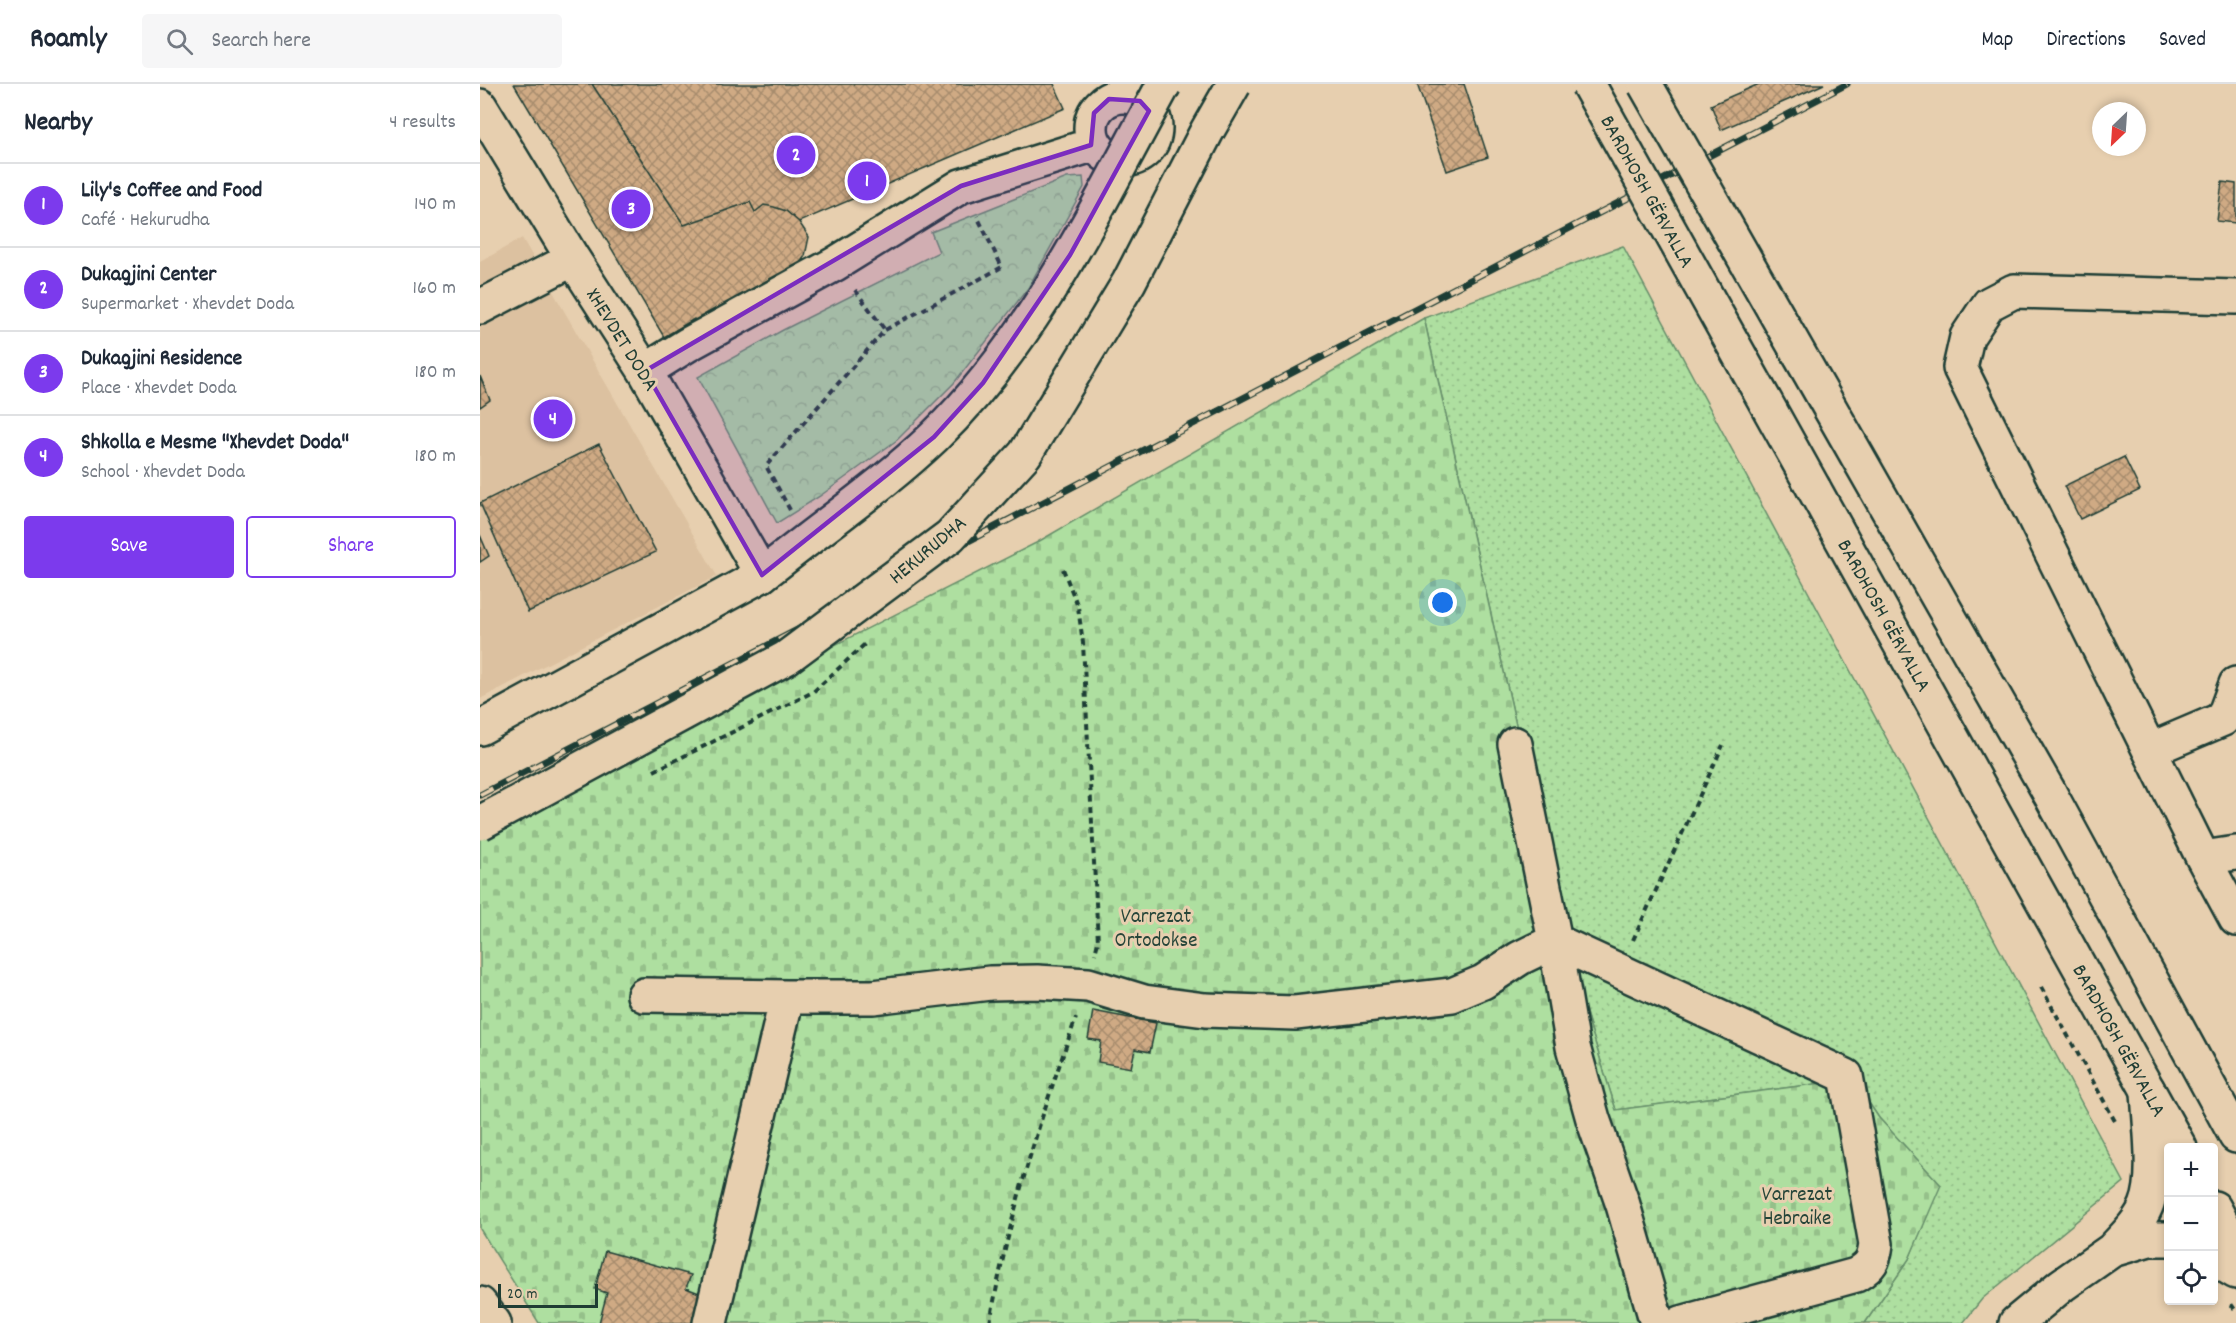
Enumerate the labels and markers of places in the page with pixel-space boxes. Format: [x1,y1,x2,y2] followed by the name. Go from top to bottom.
[776,132,816,178] pin: 2
[848,158,886,204] pin: 1
[612,186,650,232] pin: 3
[534,396,572,442] pin: 4

